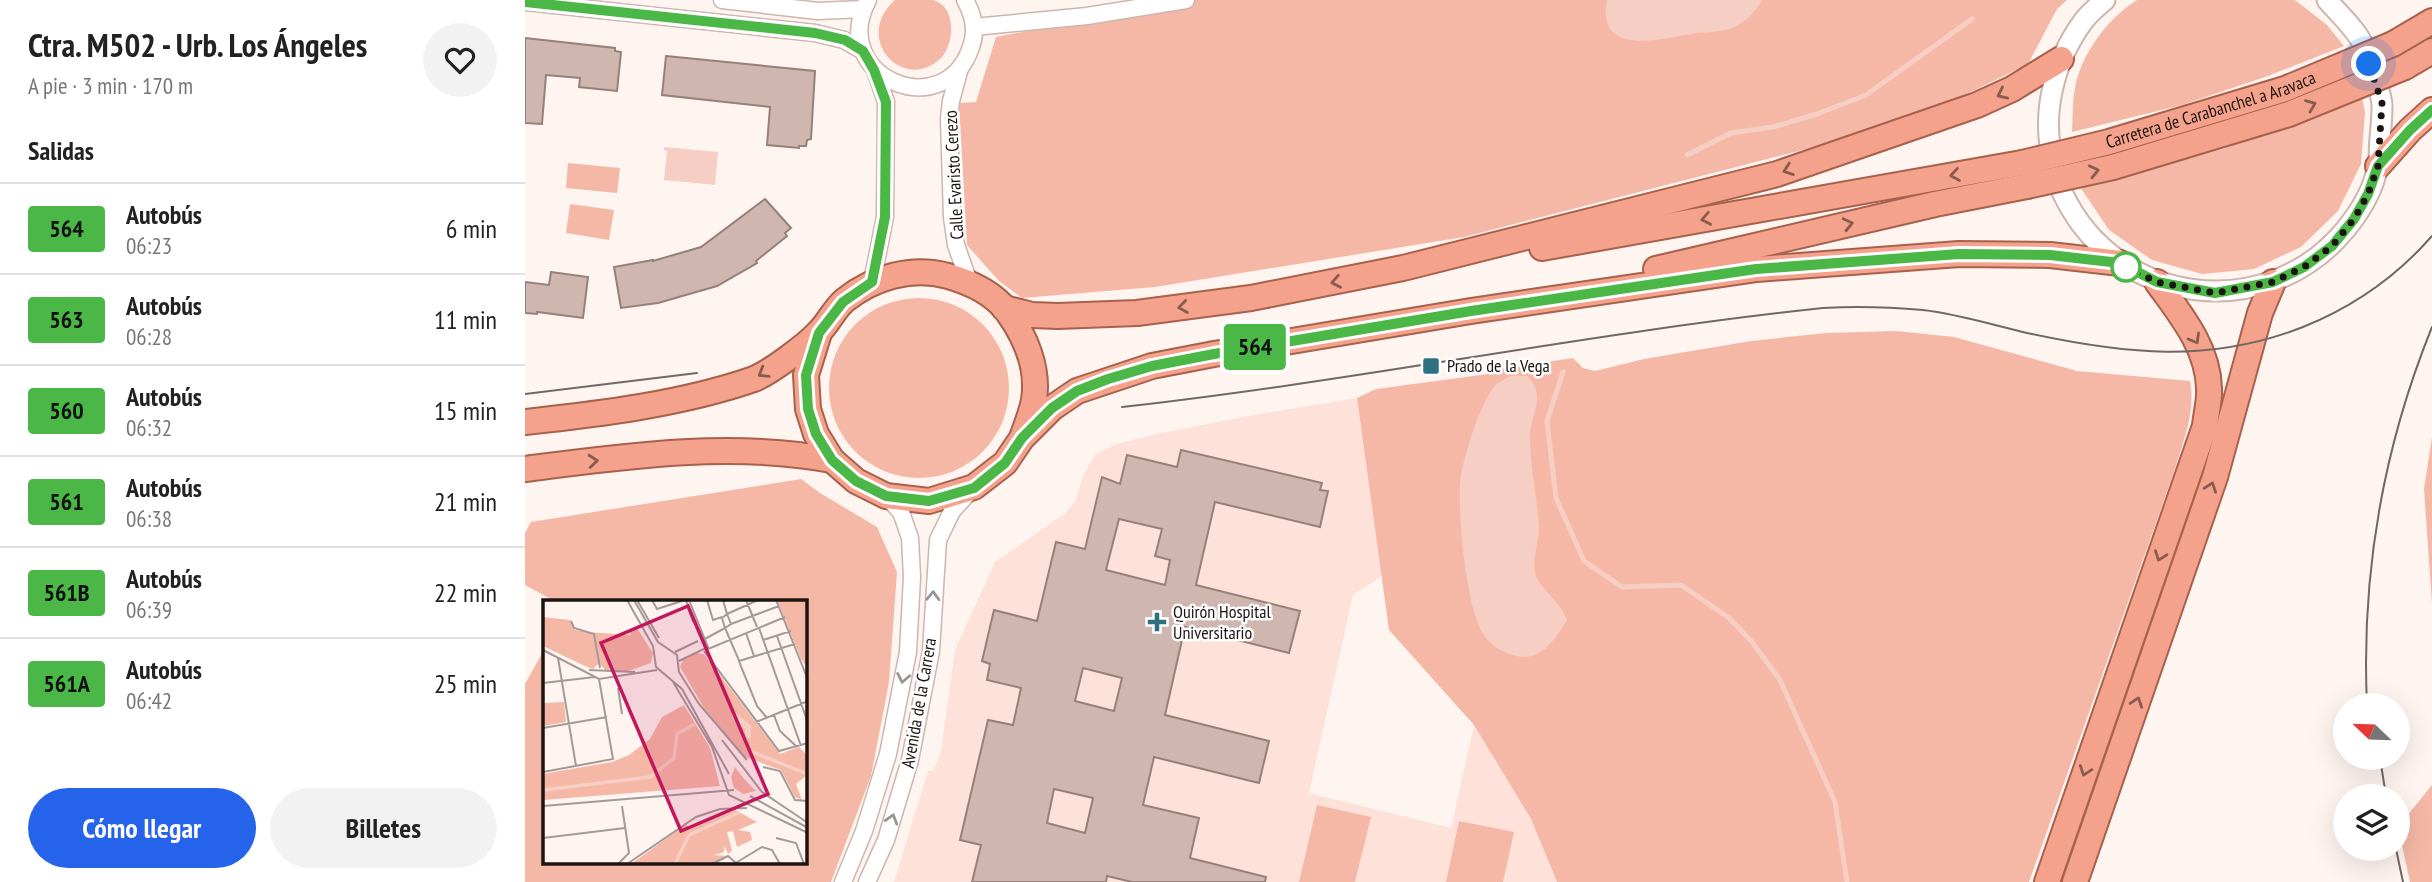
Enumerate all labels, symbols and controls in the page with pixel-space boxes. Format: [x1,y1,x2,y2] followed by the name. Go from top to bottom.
[28,23,367,66] text: Ctra. M502 - Urb. Los Ángeles
[423,23,497,97] button: heart
[2351,46,2386,81] your location
[2103,66,2319,153] street label: Carretera de Carabanchel a Aravaca
[28,71,193,100] text: A pie · 3 min · 170 m
[1997,85,2009,99] one-way arrow
[2304,99,2316,113] one-way arrow
[939,110,968,240] street label: Calle Evaristo Cerezo
[28,134,94,167] text: Salidas
[1783,162,1795,176] one-way arrow
[2088,165,2100,179] one-way arrow
[1949,167,1961,182] one-way arrow
[126,198,202,231] text: Autobús
[1700,210,1712,225] one-way arrow
[446,212,497,245] text: 6 min
[49,213,84,244] text: 564
[1842,218,1854,232] one-way arrow
[126,231,172,260] text: 06:23
[2111,252,2141,282] unlabelled marker
[1330,274,1342,289] one-way arrow
[126,289,202,322] text: Autobús
[1177,299,1189,314] one-way arrow
[434,303,497,336] text: 11 min
[49,304,84,335] text: 563
[126,322,172,351] text: 06:28
[1215,324,1295,370] line badge: 564
[1238,331,1272,362] text: 564
[2187,331,2200,344] one-way arrow
[1447,354,1550,377] place label: Prado de la Vega
[1421,356,1441,376] marker: Prado de la Vega
[758,365,771,378] one-way arrow
[126,380,202,413] text: Autobús
[434,394,497,427] text: 15 min
[49,395,84,426] text: 560
[126,413,172,442] text: 06:32
[588,454,599,469] one-way arrow
[126,471,202,504] text: Autobús
[2203,481,2217,493] one-way arrow
[434,485,497,518] text: 21 min
[49,486,84,517] text: 561
[126,504,172,533] text: 06:38
[2154,549,2168,561] one-way arrow
[126,562,202,595] text: Autobús
[434,576,497,609] text: 22 min
[43,577,90,608] text: 561B
[926,590,941,601] one-way arrow
[126,595,172,624] text: 06:39
[543,600,807,864] inset map
[1173,600,1271,644] place label: Quirón Hospital Universitario
[1147,612,1167,632] marker: Quirón Hospital Universitario
[896,636,941,770] street label: Avenida de la Carrera
[126,653,202,686] text: Autobús
[434,667,497,700] text: 25 min
[43,668,90,699] text: 561A
[896,672,911,684] one-way arrow
[126,686,172,715] text: 06:42
[2333,693,2410,770] north arrow
[2333,693,2410,861] map controls
[2129,696,2143,708] one-way arrow
[2079,764,2093,776] one-way arrow
[2333,784,2410,861] button: layers
[28,788,256,868] button: Cómo llegar
[270,788,497,868] button: Billetes
[884,813,899,825] one-way arrow

